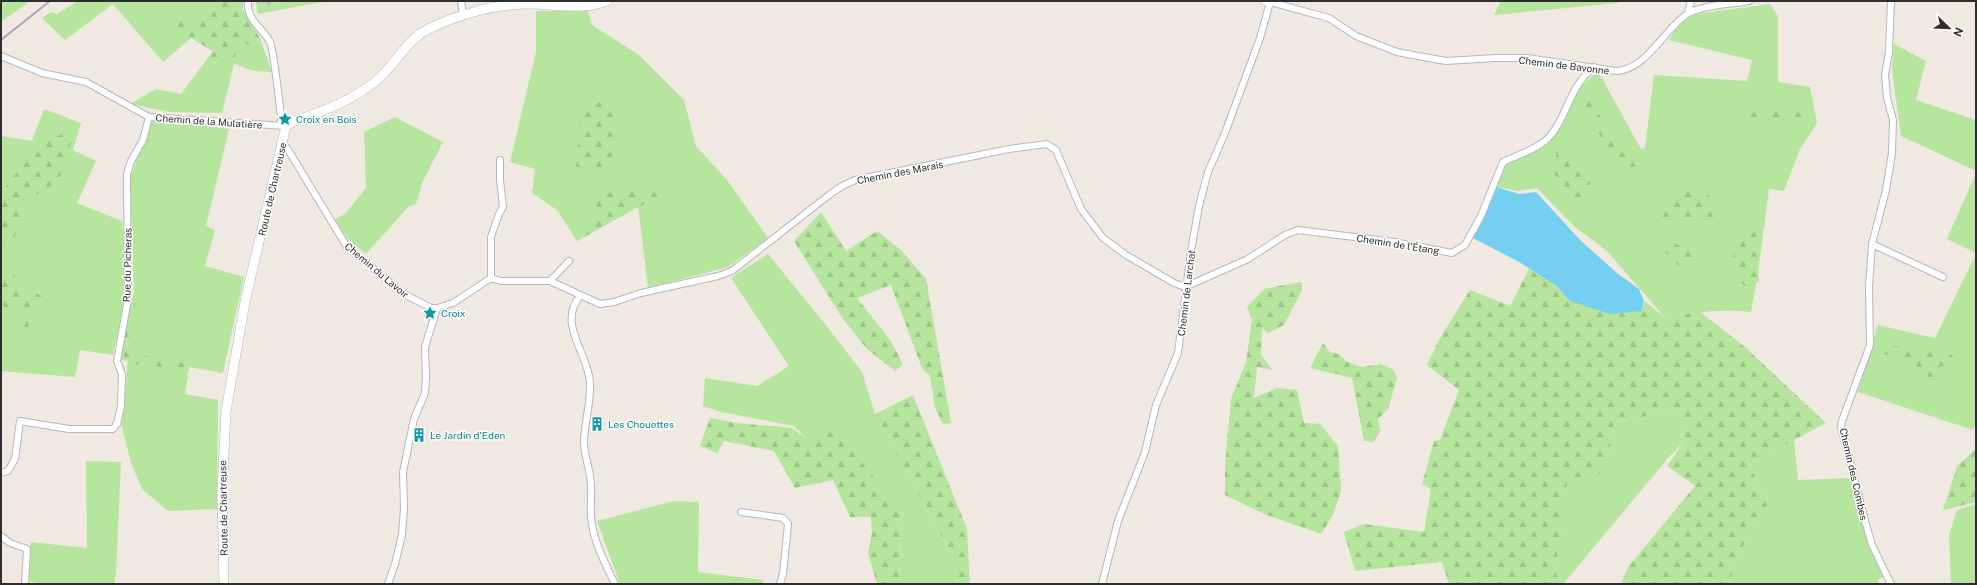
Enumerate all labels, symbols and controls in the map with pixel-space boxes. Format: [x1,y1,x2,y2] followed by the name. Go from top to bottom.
[1929,8,1969,48] north arrow
[1951,26,1965,38] text: N
[1518,53,1610,77] street label: Chemin de Bavonne
[155,111,263,131] street label: Chemin de la Mulatière
[277,111,293,127] place icon: Croix en Bois
[296,113,357,125] place label: Croix en Bois
[255,141,289,237] street label: Route de Chartreuse
[856,158,944,186] street label: Chemin des Marais
[120,228,134,302] street label: Rue du Picheras
[1356,232,1440,256] street label: Chemin de l'Étang
[343,240,411,300] street label: Chemin du Lavoir
[1175,249,1197,337] street label: Chemin de Larchat
[422,305,438,321] place icon: Croix
[441,307,466,319] place label: Croix
[589,416,605,432] building icon: Les Chouettes
[608,418,674,430] place label: Les Chouettes
[411,427,427,443] building icon: Le Jardin d'Eden
[1838,427,1870,521] street label: Chemin des Combes
[430,429,506,441] place label: Le Jardin d'Eden
[216,460,230,556] street label: Route de Chartreuse

